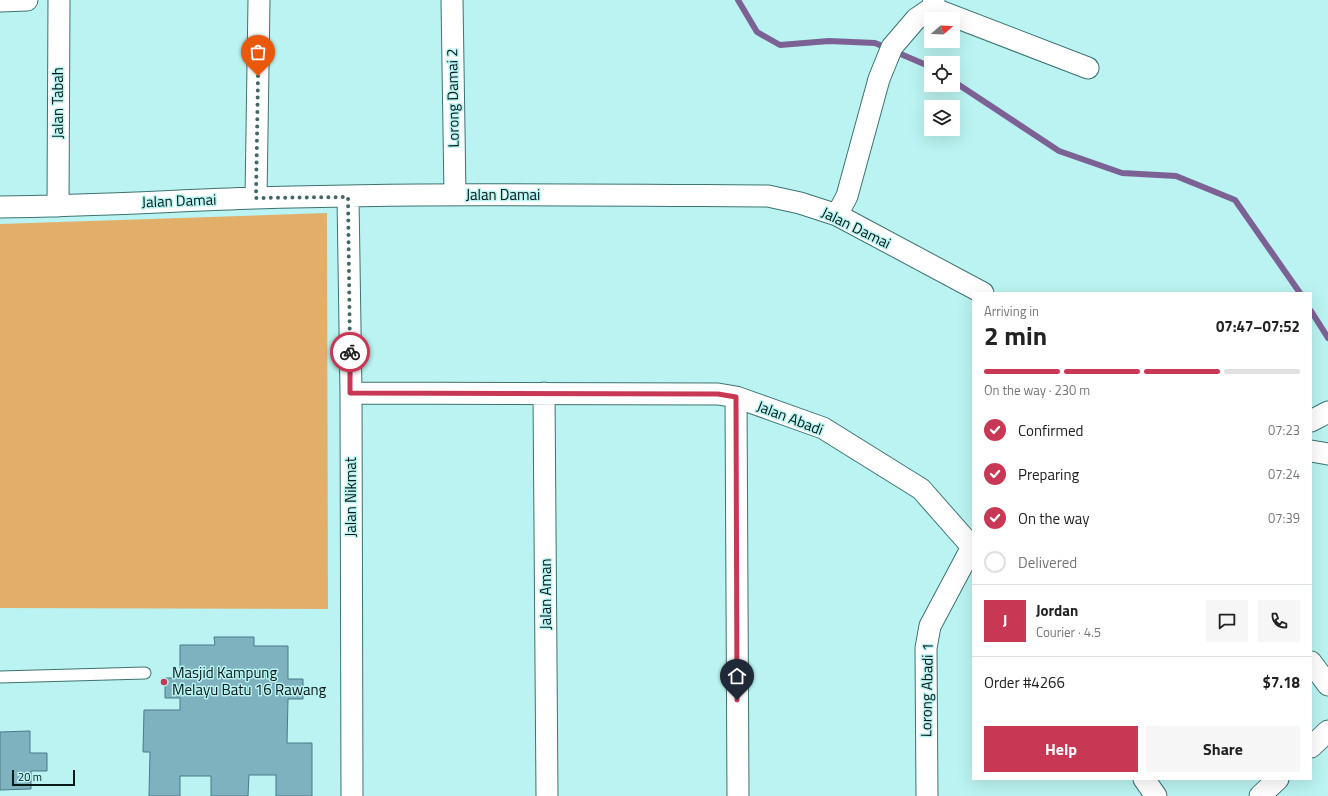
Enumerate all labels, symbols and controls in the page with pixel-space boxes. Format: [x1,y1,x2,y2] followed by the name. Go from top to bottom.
[924,12,960,48] north arrow
[924,12,960,136] map controls
[241,35,275,76] pin
[247,41,269,63] icon: bag
[440,48,465,148] street label: Lorong Damai 2
[924,56,960,92] button: locate
[46,67,69,139] street label: Jalan Tabah
[924,100,960,136] button: layers
[466,183,540,206] street label: Jalan Damai
[141,188,217,213] street label: Jalan Damai
[818,201,895,254] street label: Jalan Damai
[984,301,1039,321] text: Arriving in
[1216,315,1300,338] text: 07:47–07:52
[984,316,1047,355] text: 2 min
[330,332,370,372] courier
[339,341,361,363] icon: bike
[984,380,1090,400] text: On the way · 230 m
[753,394,827,441] street label: Jalan Abadi
[984,419,1006,441] icon: check
[1018,419,1083,442] text: Confirmed
[1268,420,1300,440] text: 07:23
[339,456,362,537] street label: Jalan Nikmat
[984,463,1006,485] icon: check
[1018,463,1079,486] text: Preparing
[1268,464,1300,484] text: 07:24
[984,507,1006,529] icon: check
[1018,507,1090,530] text: On the way
[1268,508,1300,528] text: 07:39
[1018,551,1077,574] text: Delivered
[534,558,557,630] street label: Jalan Aman
[1036,599,1078,622] text: Jordan
[1206,600,1248,642] button: chat
[1258,600,1300,642] button: phone
[1003,609,1007,632] text: J
[1036,622,1101,642] text: Courier · 4.5
[914,643,939,737] street label: Lorong Abadi 1
[720,659,754,700] pin
[172,661,327,701] place label: Masjid Kampung Melayu Batu 16 Rawang
[726,665,748,687] icon: home
[984,671,1065,694] text: Order #4266
[1263,671,1300,694] text: $7.18
[159,677,169,687] marker: Masjid Kampung Melayu Batu 16 Rawang
[984,726,1138,772] button: Help
[1146,726,1300,772] button: Share
[12,768,75,787] scale bar
[18,769,42,785] text: 20 m

